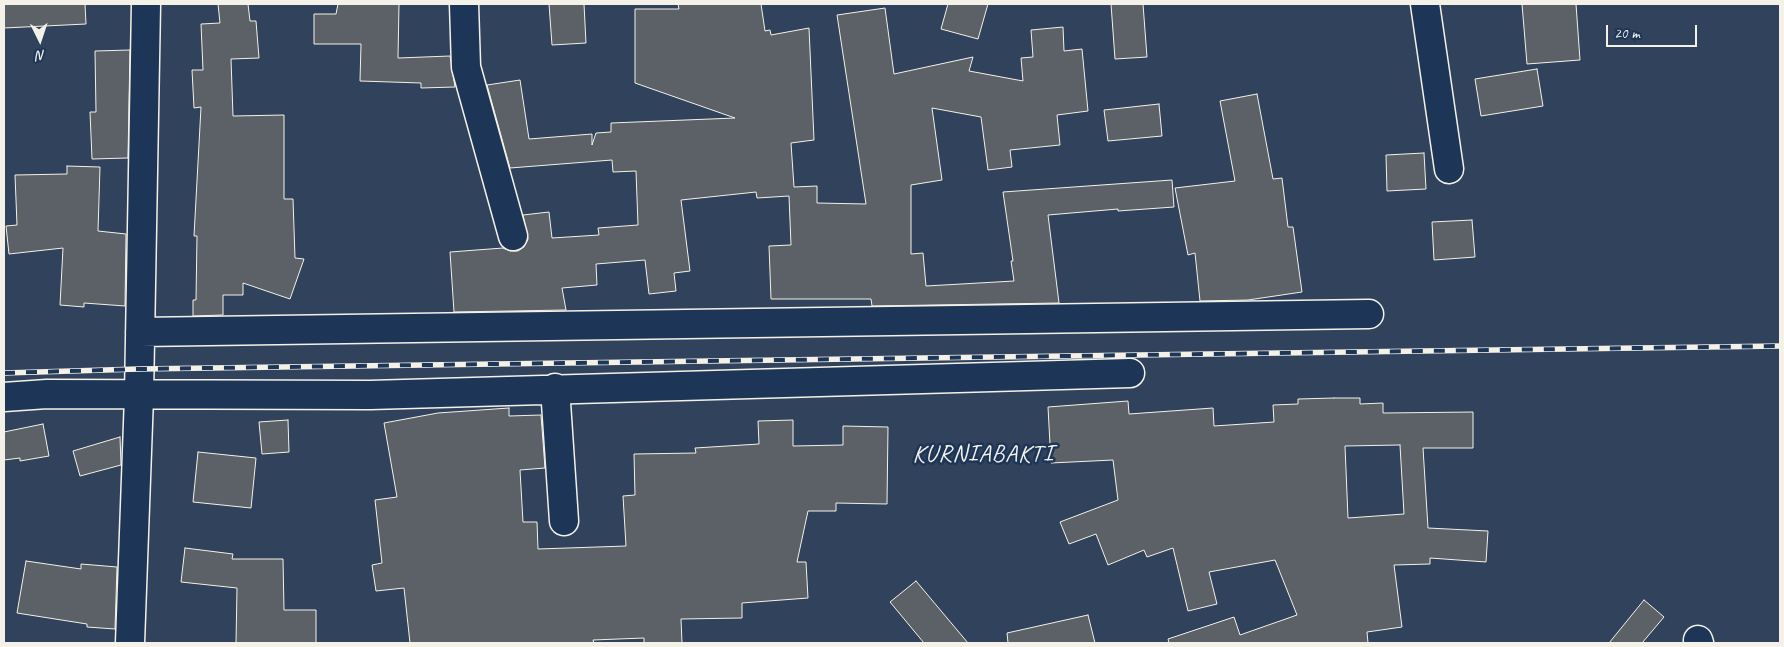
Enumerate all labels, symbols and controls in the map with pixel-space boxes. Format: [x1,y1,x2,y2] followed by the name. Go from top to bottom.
[15,15,65,65] north arrow
[1609,15,1700,47] scale bar
[1614,24,1640,43] text: 20 m
[36,47,46,64] text: N
[912,441,1054,469] district label: KURNIABAKTI

